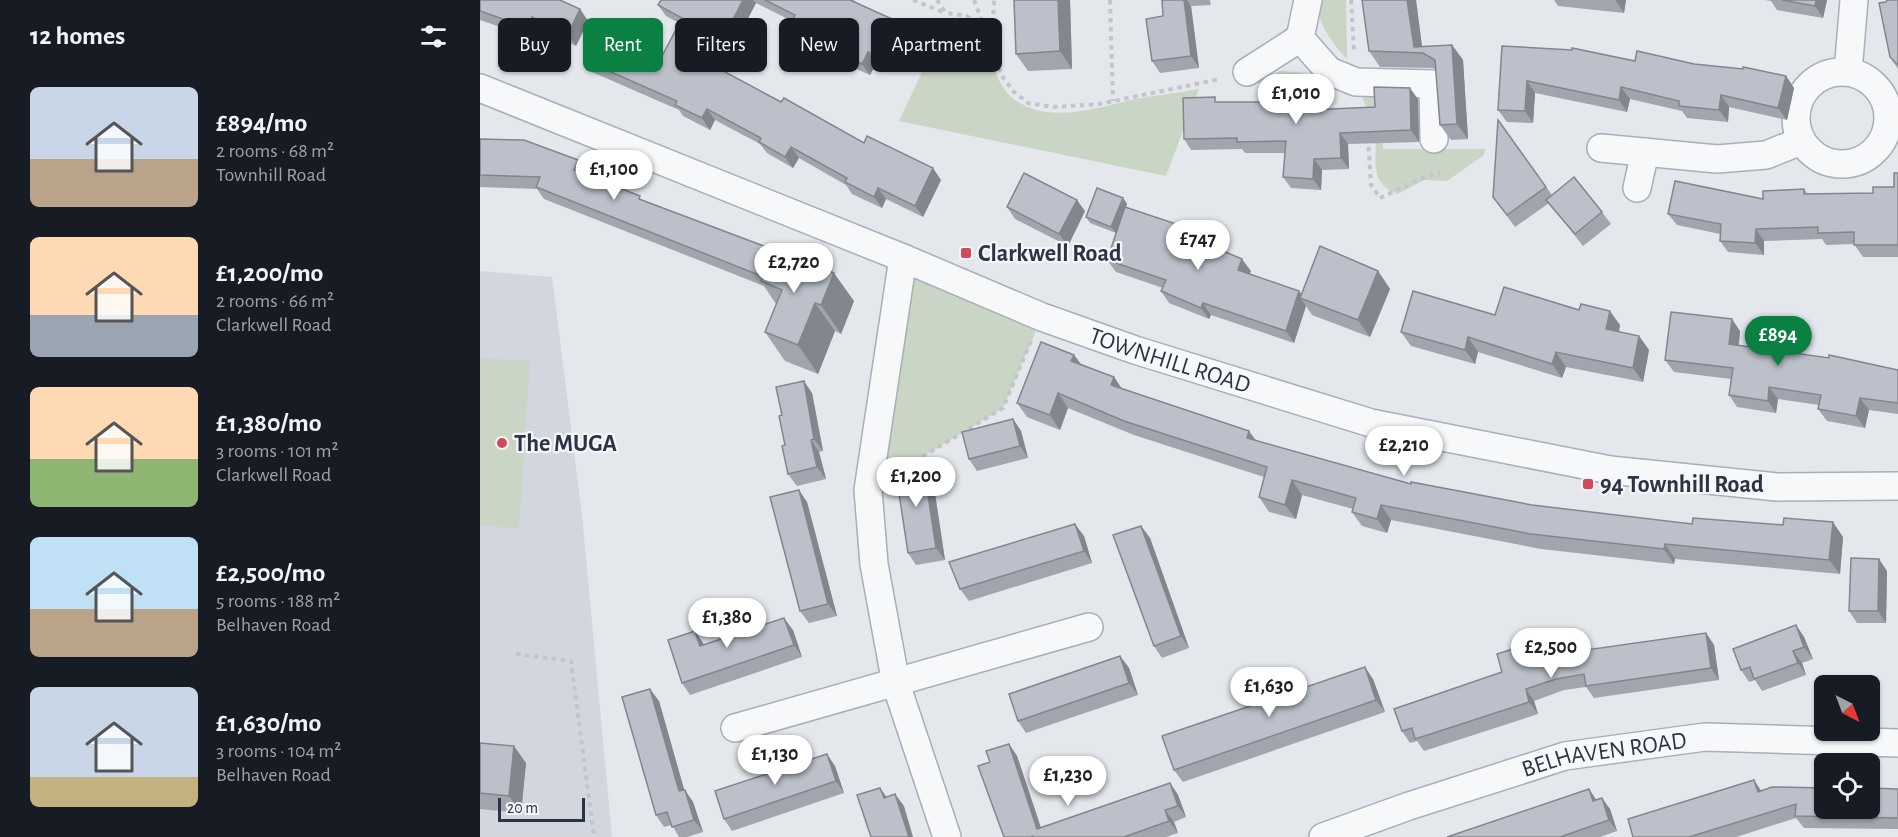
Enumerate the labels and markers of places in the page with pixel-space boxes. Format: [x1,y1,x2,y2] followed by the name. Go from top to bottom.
[1247,74,1345,125] pin: £1,010
[565,150,663,201] pin: £1,100
[1162,220,1234,271] pin: £747
[978,242,1122,266] place label: Clarkwell Road
[745,243,843,294] pin: £2,720
[959,246,973,260] marker: Clarkwell Road
[1742,316,1814,367] pin: £894
[1355,426,1453,477] pin: £2,210
[514,432,617,456] place label: The MUGA
[495,436,509,450] marker: The MUGA
[867,457,965,508] pin: £1,200
[1600,473,1764,497] place label: 94 Townhill Road
[1581,477,1595,491] marker: 94 Townhill Road
[678,598,776,649] pin: £1,380
[1502,628,1600,679] pin: £2,500
[1220,667,1318,718] pin: £1,630
[726,735,824,786] pin: £1,130
[1019,756,1117,807] pin: £1,230

